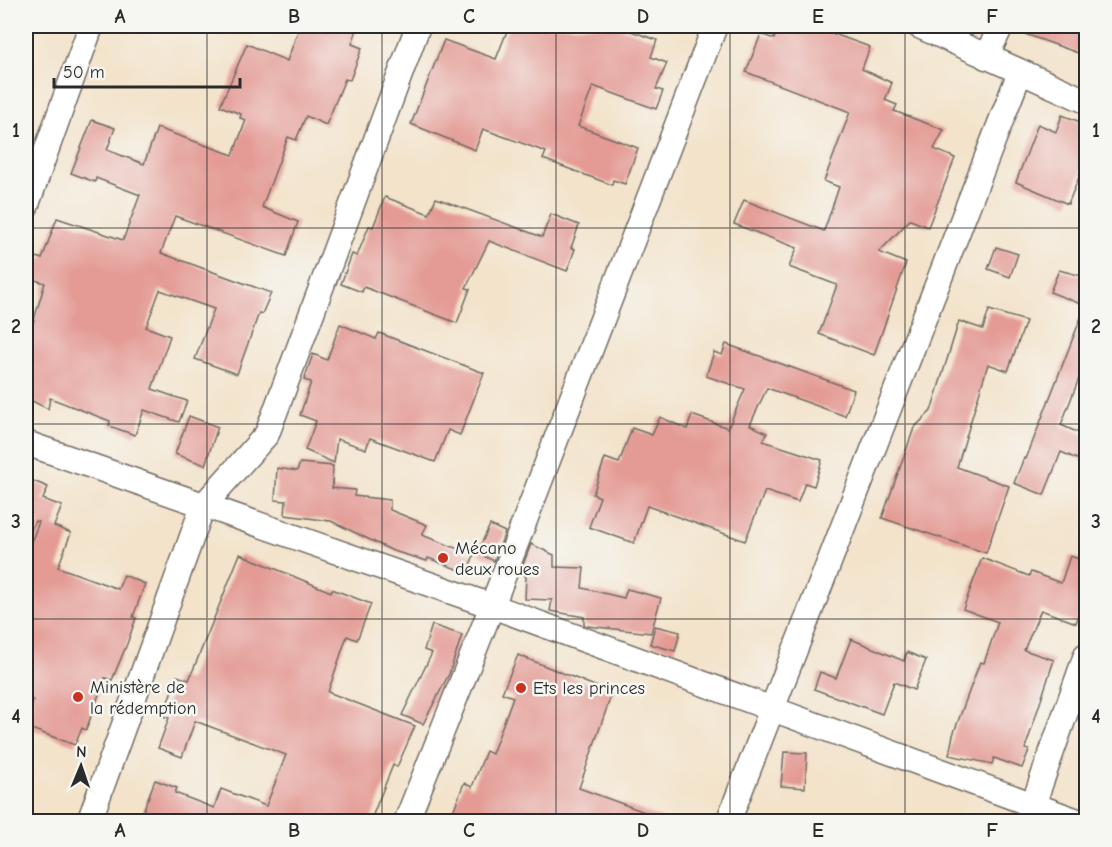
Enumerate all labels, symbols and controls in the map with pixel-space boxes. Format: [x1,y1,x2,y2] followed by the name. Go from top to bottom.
[114,5,126,28] text: A
[288,5,300,28] text: B
[463,5,475,28] text: C
[637,5,649,28] text: D
[812,5,824,28] text: E
[986,5,998,28] text: F
[54,51,240,89] scale bar
[63,62,105,83] text: 50 m
[12,119,20,142] text: 1
[1092,119,1100,142] text: 1
[11,315,21,338] text: 2
[1091,315,1101,338] text: 2
[11,510,21,533] text: 3
[1091,510,1101,533] text: 3
[455,538,539,580] place label: Mécano deux roues
[436,551,450,565] marker: Mécano deux roues
[90,677,196,719] place label: Ministère de la rédemption
[533,678,645,699] place label: Ets les princes
[514,681,528,695] marker: Ets les princes
[71,690,85,704] marker: Ministère de la rédemption
[11,705,21,728] text: 4
[1091,705,1101,728] text: 4
[51,736,111,796] north arrow
[76,743,87,761] text: N
[114,819,126,842] text: A
[288,819,300,842] text: B
[463,819,475,842] text: C
[637,819,649,842] text: D
[812,819,824,842] text: E
[986,819,998,842] text: F

